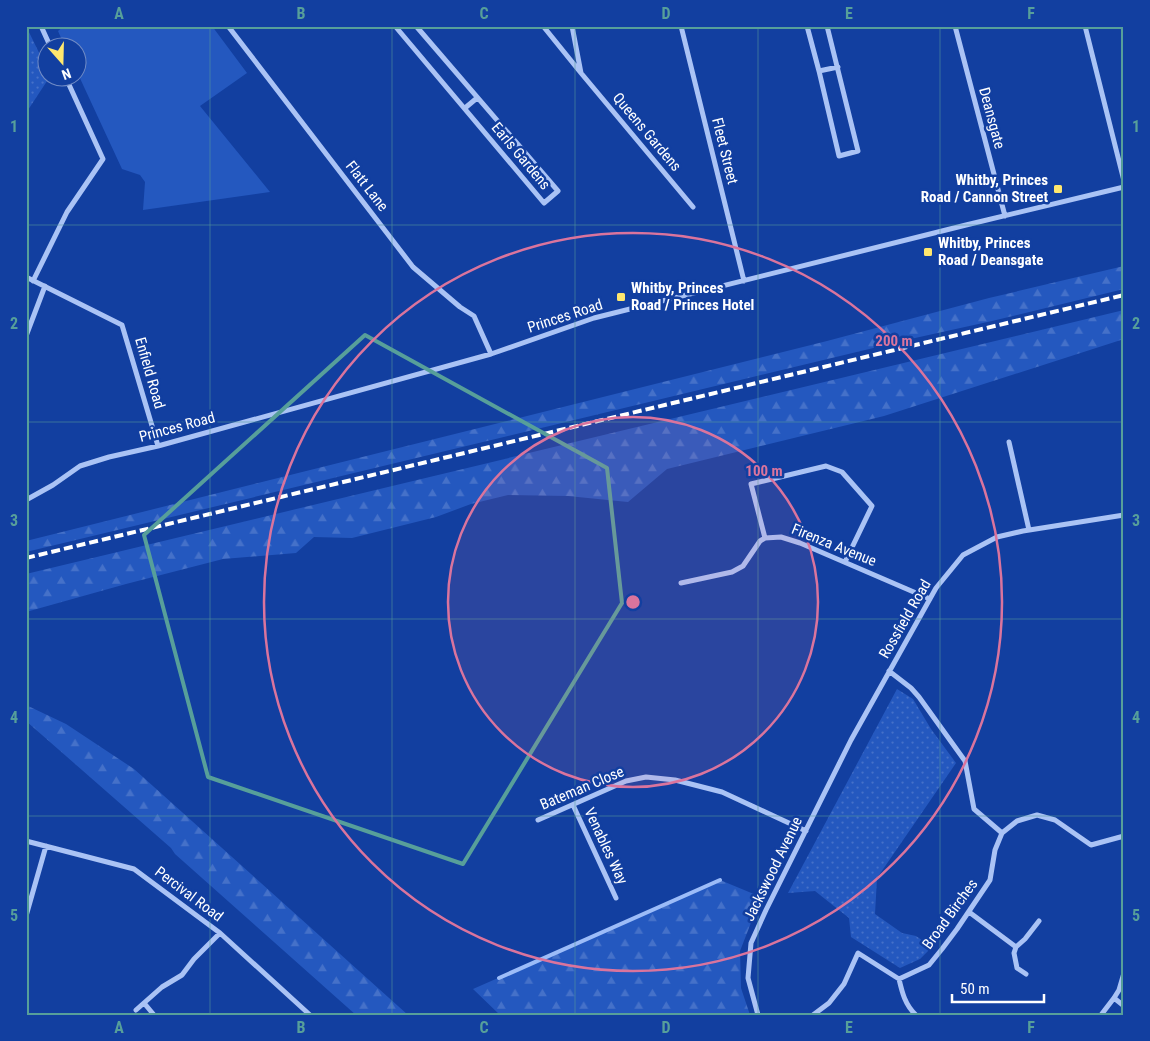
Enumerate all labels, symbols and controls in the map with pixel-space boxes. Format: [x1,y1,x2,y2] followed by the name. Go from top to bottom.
[114,4,124,23] text: A
[297,4,306,23] text: B
[479,4,489,23] text: C
[661,4,671,23] text: D
[845,4,853,23] text: E
[1027,4,1035,23] text: F
[38,38,88,88] north arrow
[60,65,73,83] text: N
[975,85,1009,151] street label: Deansgate
[609,89,685,175] street label: Queens Gardens
[708,116,742,186] street label: Fleet Street
[10,117,18,136] text: 1
[1132,117,1140,136] text: 1
[488,119,554,193] street label: Earls Gardens
[342,157,392,215] street label: Flatt Lane
[921,171,1048,206] place label: Whitby, Princes Road / Cannon Street
[1052,183,1064,195] marker: Whitby, Princes Road / Cannon Street
[938,234,1043,269] place label: Whitby, Princes Road / Deansgate
[922,246,934,258] marker: Whitby, Princes Road / Deansgate
[631,279,754,314] place label: Whitby, Princes Road / Princes Hotel
[615,291,627,303] marker: Whitby, Princes Road / Princes Hotel
[525,295,605,337] street label: Princes Road
[10,314,18,333] text: 2
[1132,314,1140,333] text: 2
[875,332,913,350] text: 200 m
[131,335,169,411] street label: Enfield Road
[137,408,217,446] street label: Princes Road
[745,462,783,480] text: 100 m
[10,511,18,530] text: 3
[1132,511,1140,530] text: 3
[789,520,879,570] street label: Firenza Avenue
[875,576,935,662] street label: Rossfield Road
[624,593,642,611] centre of rings
[10,708,18,727] text: 4
[1132,708,1140,727] text: 4
[537,762,627,814] street label: Bateman Close
[580,805,632,887] street label: Venables Way
[740,814,806,924] street label: Jackswood Avenue
[151,863,227,925] street label: Percival Road
[919,875,982,953] street label: Broad Birches
[10,906,18,925] text: 5
[1132,906,1140,925] text: 5
[952,971,1045,1003] scale bar
[960,980,990,998] text: 50 m
[114,1018,124,1037] text: A
[297,1018,306,1037] text: B
[479,1018,489,1037] text: C
[661,1018,671,1037] text: D
[845,1018,853,1037] text: E
[1027,1018,1035,1037] text: F

